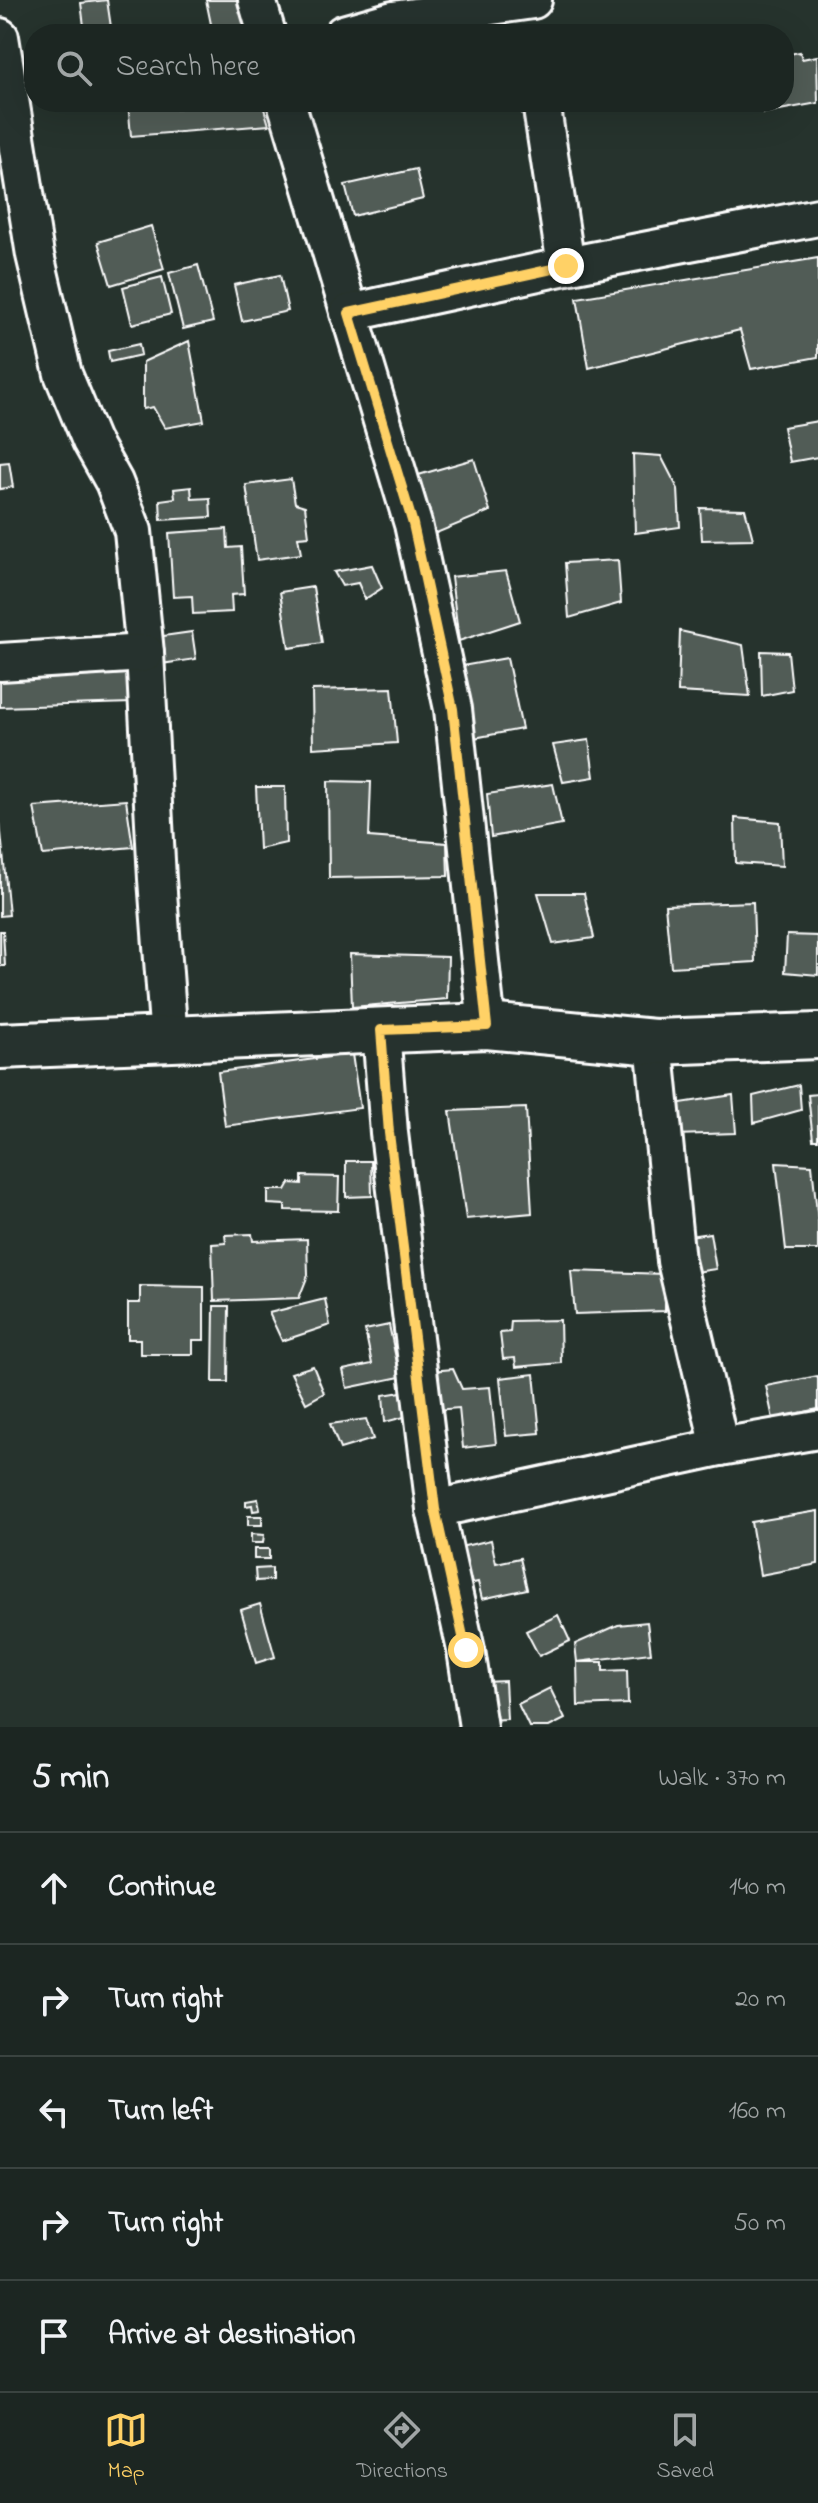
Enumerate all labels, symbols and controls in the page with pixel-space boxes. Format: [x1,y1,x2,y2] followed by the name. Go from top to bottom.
[24,24,794,112] search box
[52,46,96,90] icon: search
[116,46,260,90] text: Search here
[548,248,584,284] route end
[448,1632,484,1668] route start
[32,1754,109,1804] text: 5 min
[658,1760,786,1798] text: Walk · 370 m
[32,1866,76,1910] icon: ahead
[108,1866,216,1910] text: Continue
[729,1869,786,1907] text: 140 m
[32,1978,76,2022] icon: right
[108,1978,223,2022] text: Turn right
[735,1981,786,2019] text: 20 m
[32,2090,76,2134] icon: left
[108,2090,213,2134] text: Turn left
[728,2093,786,2131] text: 160 m
[32,2202,76,2246] icon: right
[108,2202,223,2246] text: Turn right
[733,2205,786,2243] text: 50 m
[32,2314,76,2358] icon: arrive
[108,2314,356,2358] text: Arrive at destination
[104,2408,148,2488] tab: Map
[357,2408,448,2488] tab: Directions
[656,2408,714,2488] tab: Saved

